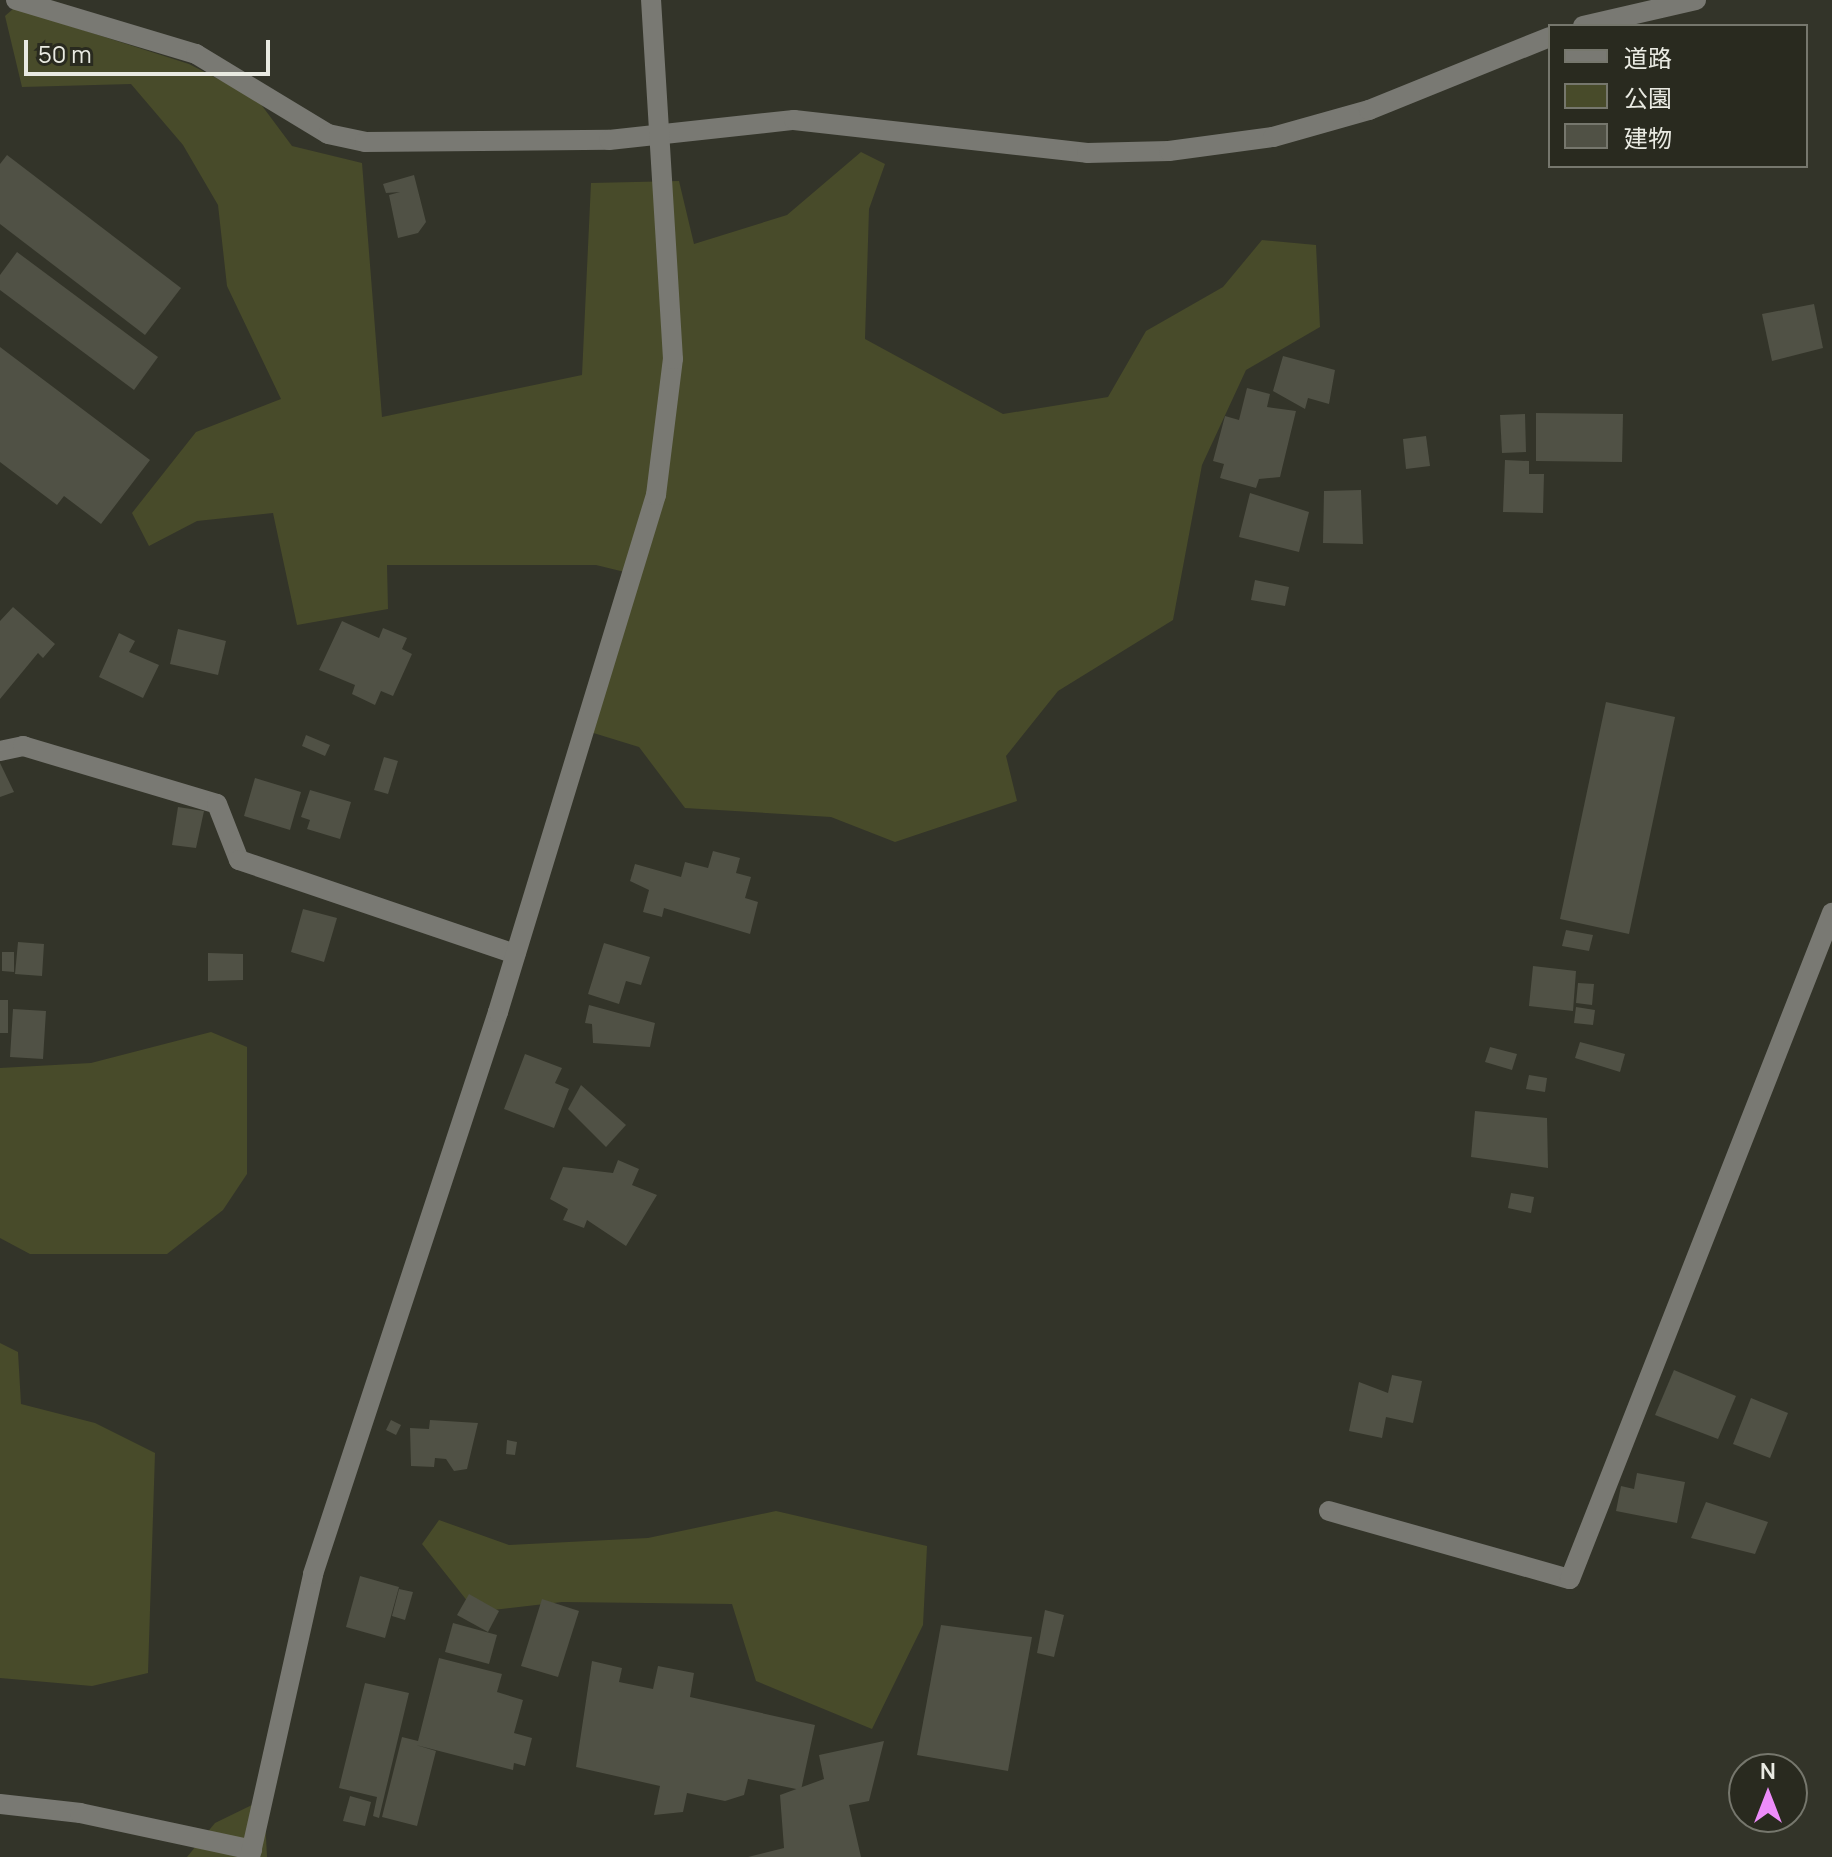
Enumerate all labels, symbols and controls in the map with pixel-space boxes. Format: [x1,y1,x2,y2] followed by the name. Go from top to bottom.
[28,24,274,74] scale bar
[1548,24,1808,168] legend
[38,37,92,70] text: 50 m
[1624,41,1672,74] text: 道路
[1624,81,1672,114] text: 公園
[1624,121,1672,154] text: 建物
[1728,1753,1808,1833] north arrow
[1760,1756,1776,1786] text: N

